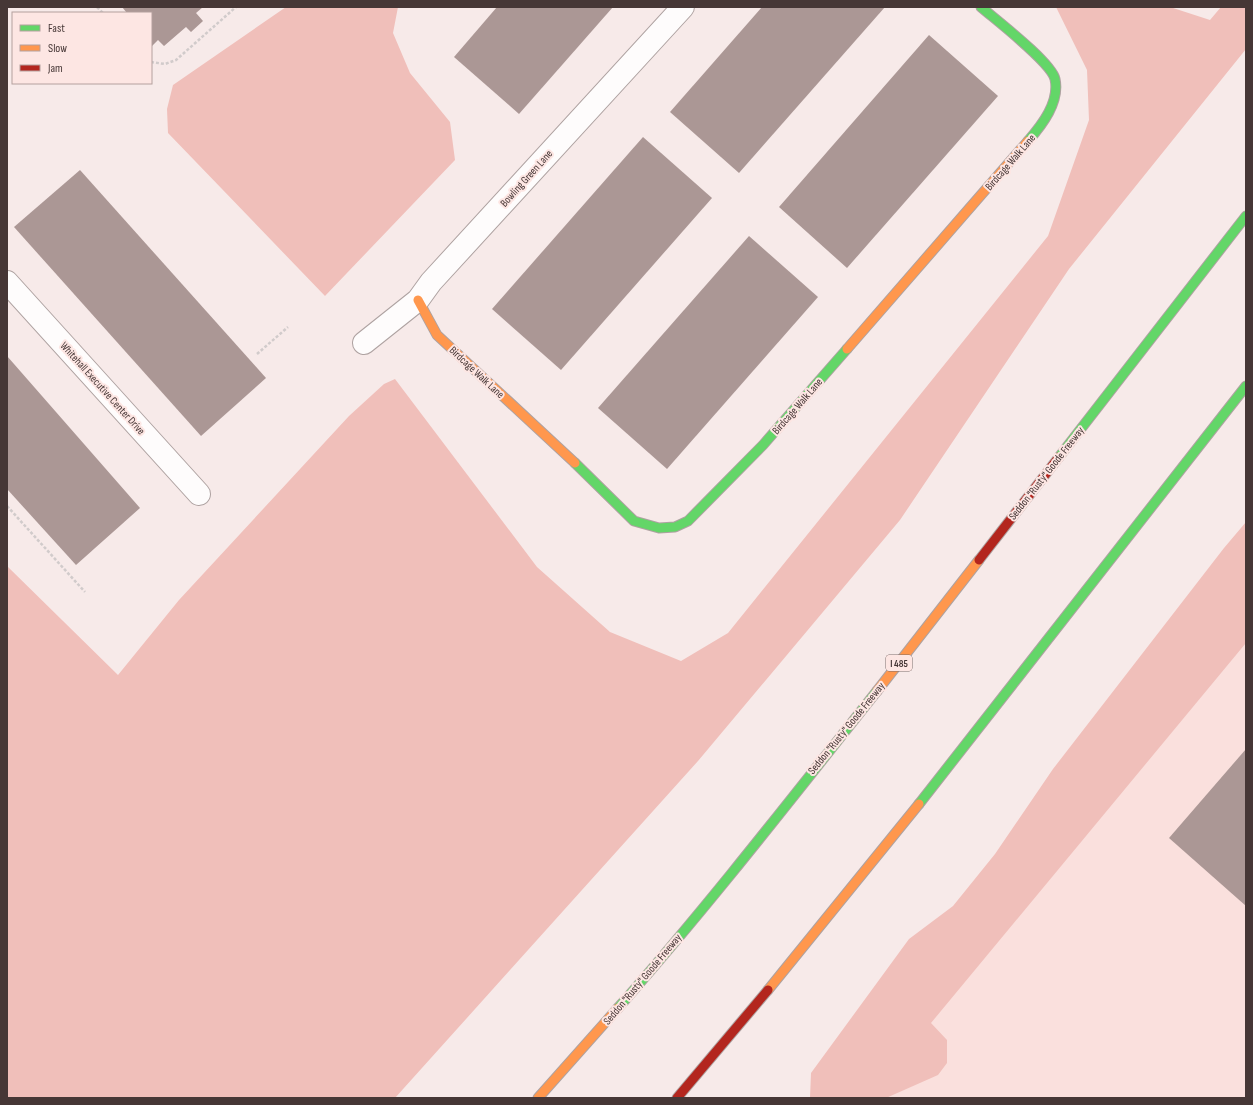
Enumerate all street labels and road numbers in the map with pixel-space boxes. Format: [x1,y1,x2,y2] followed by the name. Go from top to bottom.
[982,132,1038,193] street label: Birdcage Walk Lane
[497,147,555,209] street label: Bowling Green Lane
[58,339,148,437] street label: Whitehall Executive Center Drive
[447,344,507,401] street label: Birdcage Walk Lane
[769,376,825,437] street label: Birdcage Walk Lane
[1006,424,1087,522] street label: Seddon "Rusty" Goode Freeway
[886,655,912,671] road number: I 485
[805,679,888,777] street label: Seddon "Rusty" Goode Freeway
[601,931,685,1027] street label: Seddon "Rusty" Goode Freeway

